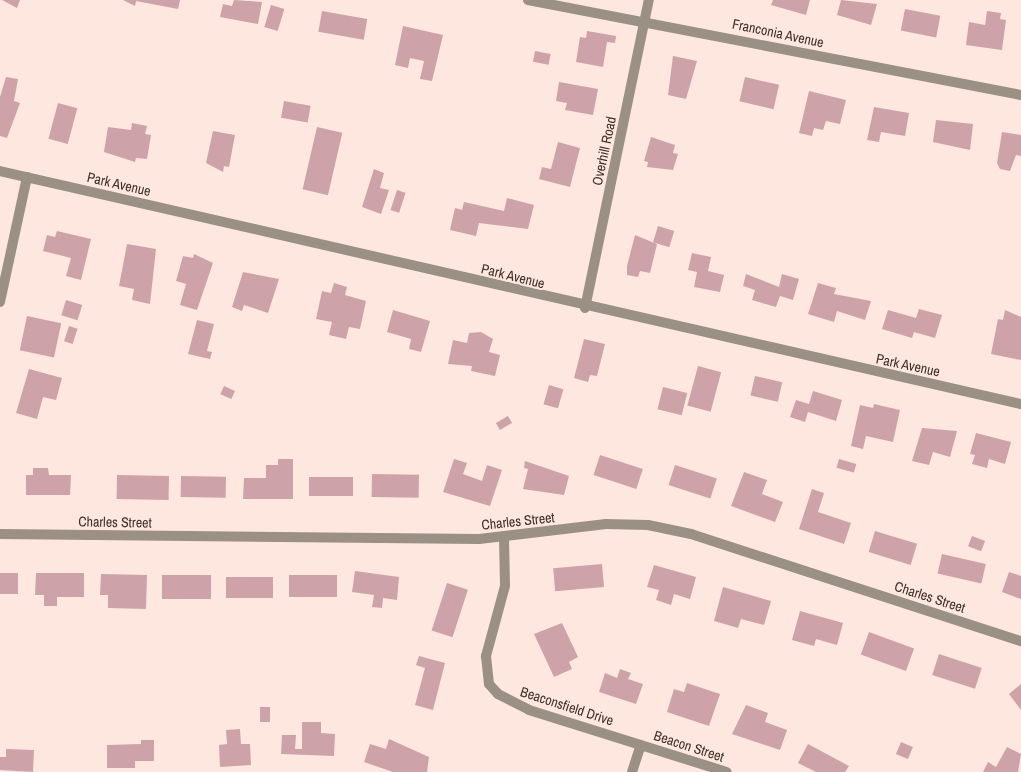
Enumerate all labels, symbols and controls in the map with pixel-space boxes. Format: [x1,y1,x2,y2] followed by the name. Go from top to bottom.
[730,15,826,51] street label: Franconia Avenue
[588,115,620,187] street label: Overhill Road
[85,168,153,200] street label: Park Avenue
[479,260,547,292] street label: Park Avenue
[874,350,942,380] street label: Park Avenue
[481,509,555,533] street label: Charles Street
[78,513,152,531] street label: Charles Street
[893,578,967,616] street label: Charles Street
[518,683,616,729] street label: Beaconsfield Drive
[652,727,726,765] street label: Beacon Street

